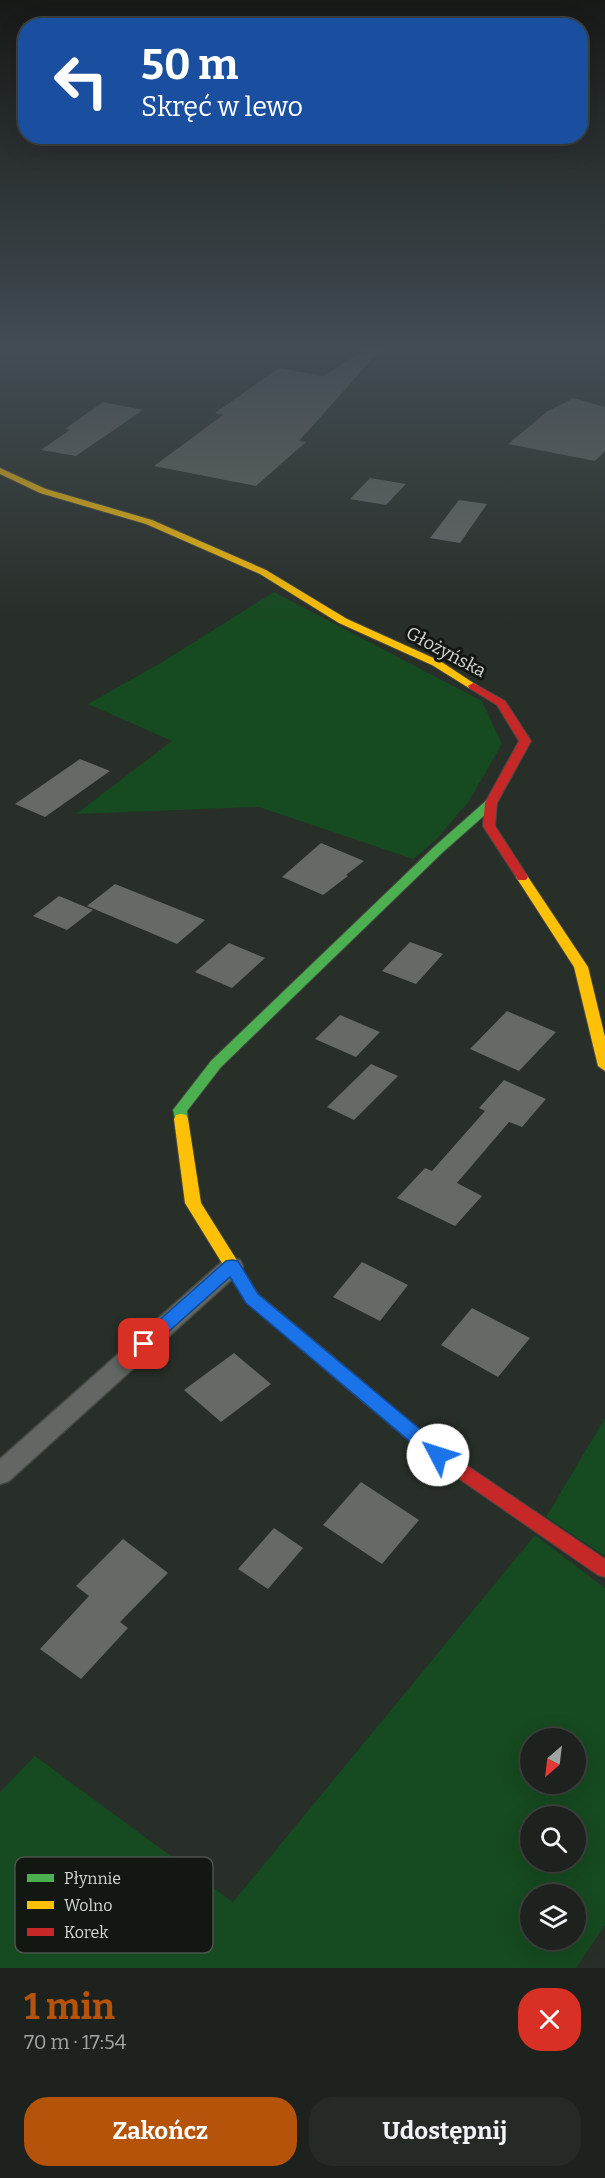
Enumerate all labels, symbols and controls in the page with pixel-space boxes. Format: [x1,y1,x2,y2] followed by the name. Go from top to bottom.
[141,40,238,90] text: 50 m
[42,42,120,120] icon: left
[141,91,303,123] text: Skręć w lewo
[402,622,490,682] street label: Głożyńska
[118,1318,169,1369] pin
[127,1327,160,1360] icon: arrive
[406,1423,470,1487] position arrow
[520,1728,586,1794] north arrow
[520,1728,586,1950] map controls
[520,1806,586,1872] button: search
[15,1857,213,1953] legend
[64,1869,121,1888] text: Płynnie
[520,1884,586,1950] button: layers
[64,1896,112,1915] text: Wolno
[64,1923,108,1942] text: Korek
[24,1985,115,2029] text: 1 min
[518,1988,581,2051] button: close
[24,2030,126,2054] text: 70 m · 17:54
[24,2097,297,2166] button: Zakończ
[309,2097,581,2166] button: Udostępnij

